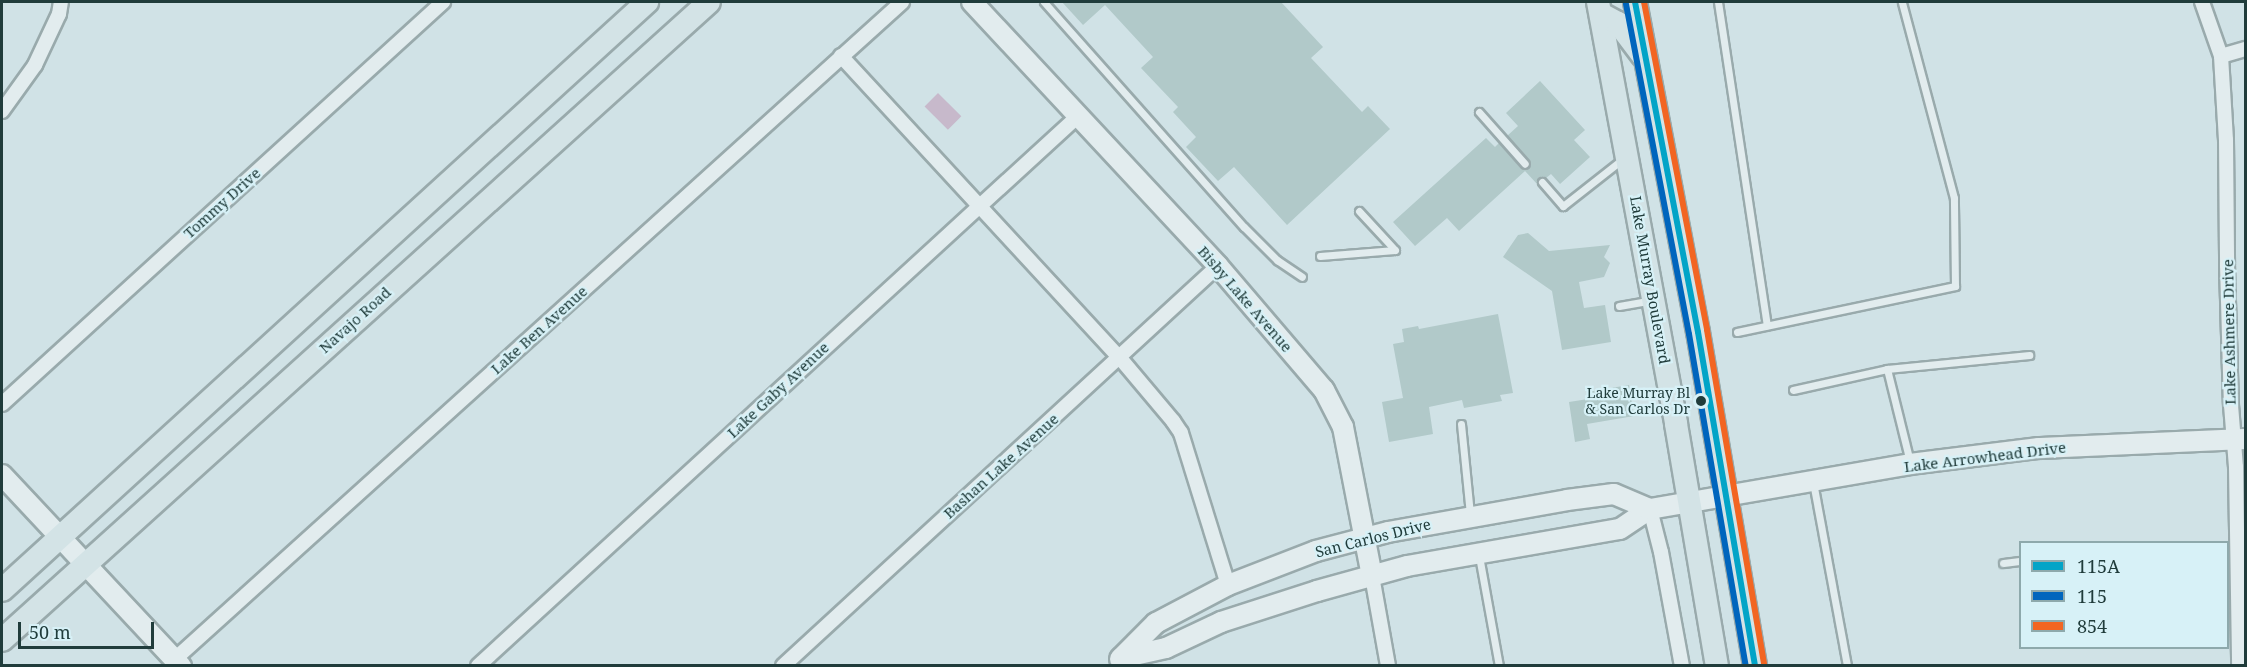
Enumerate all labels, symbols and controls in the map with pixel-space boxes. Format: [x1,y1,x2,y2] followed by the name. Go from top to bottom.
[180,164,264,242] street label: Tommy Drive
[1626,195,1674,365] street label: Lake Murray Boulevard
[1194,242,1296,356] street label: Bisby Lake Avenue
[2219,259,2239,405] street label: Lake Ashmere Drive
[487,282,591,378] street label: Lake Ben Avenue
[315,283,395,357] street label: Navajo Road
[724,338,832,442] street label: Lake Gaby Avenue
[1586,385,1690,418] place label: Lake Murray Bl & San Carlos Dr
[1695,395,1707,407] marker: Lake Murray Bl & San Carlos Dr
[940,410,1062,522] street label: Bashan Lake Avenue
[1903,438,2067,476] street label: Lake Arrowhead Drive
[1313,515,1433,561] street label: San Carlos Drive
[2019,541,2229,649] legend
[2077,554,2120,578] text: 115A
[2077,584,2107,608] text: 115
[21,610,158,648] scale bar
[2077,614,2107,638] text: 854
[29,620,71,644] text: 50 m

